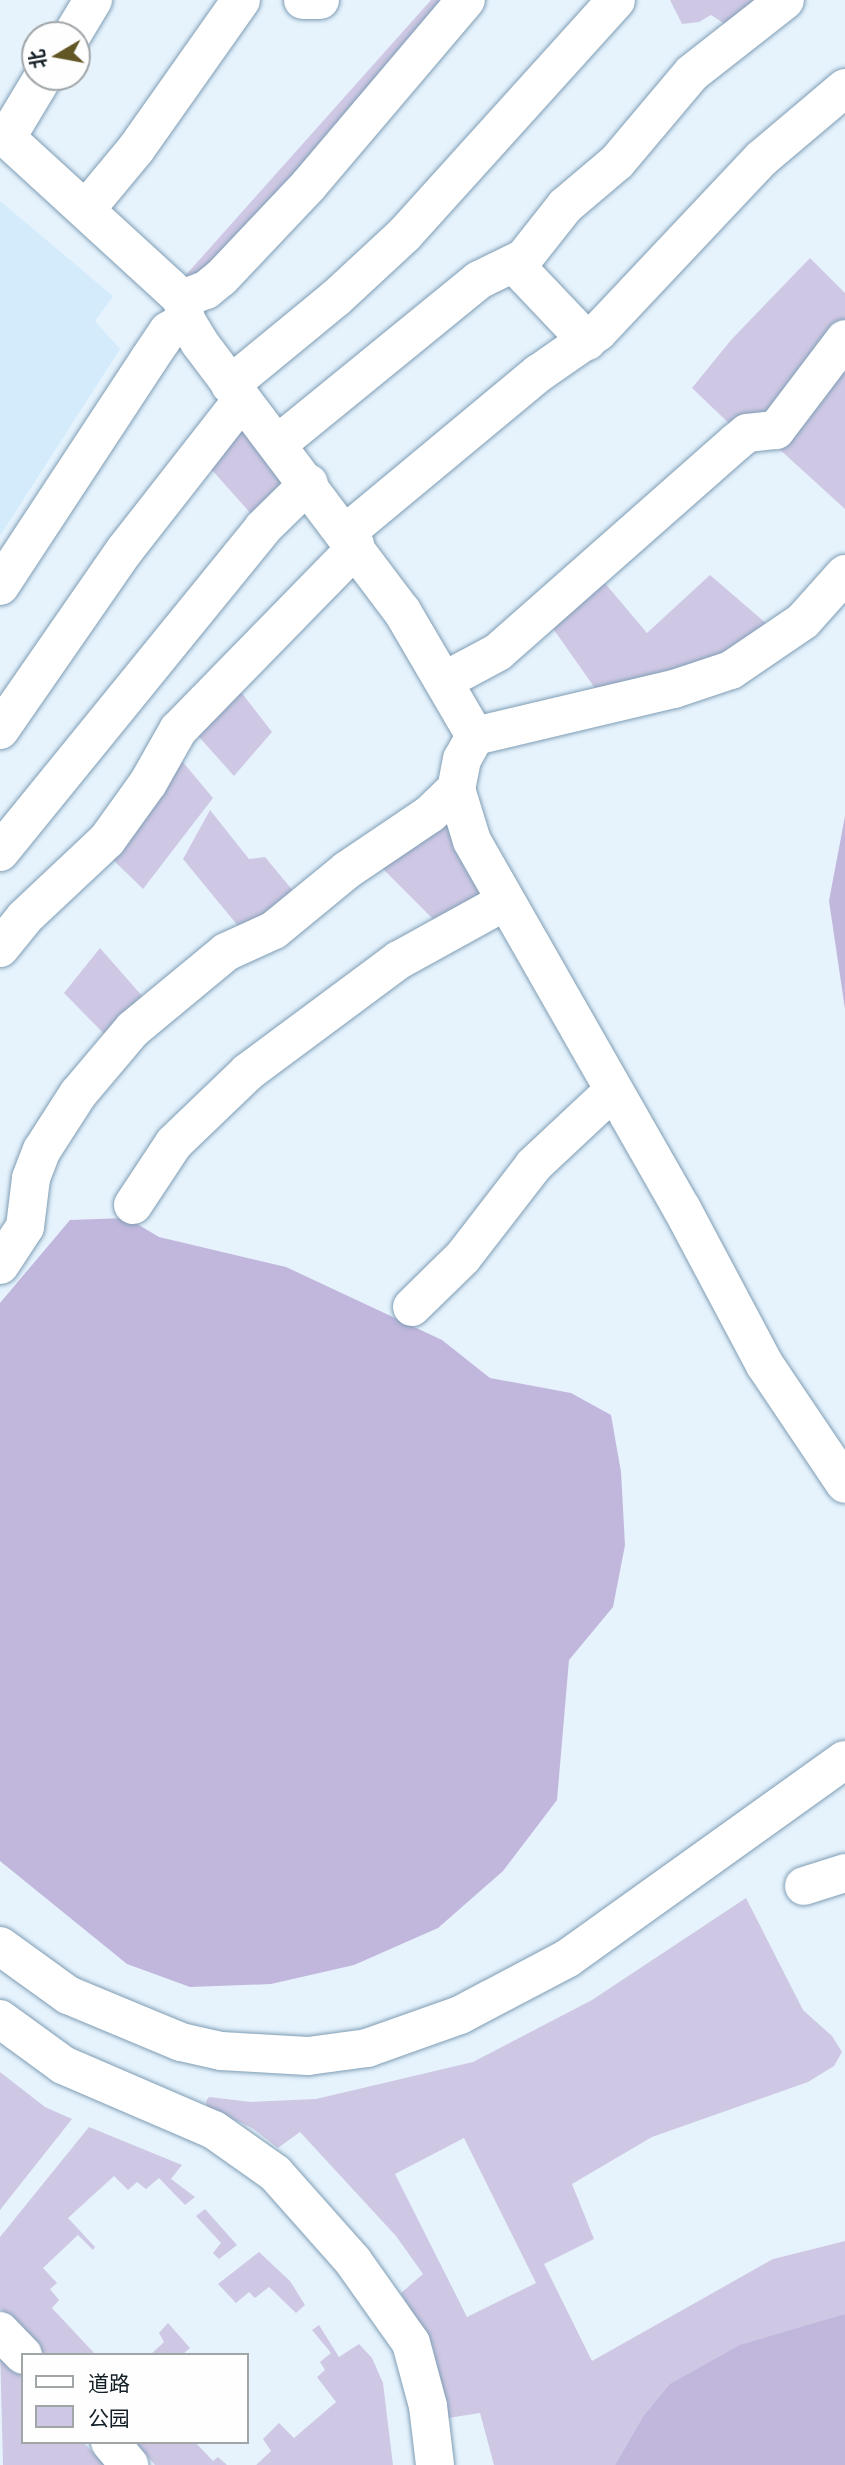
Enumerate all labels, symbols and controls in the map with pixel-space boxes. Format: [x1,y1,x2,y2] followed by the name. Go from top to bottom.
[21,21,91,91] north arrow
[25,48,50,71] text: 北
[21,2353,248,2444] legend
[88,2371,130,2395] text: 道路
[88,2406,130,2430] text: 公园

